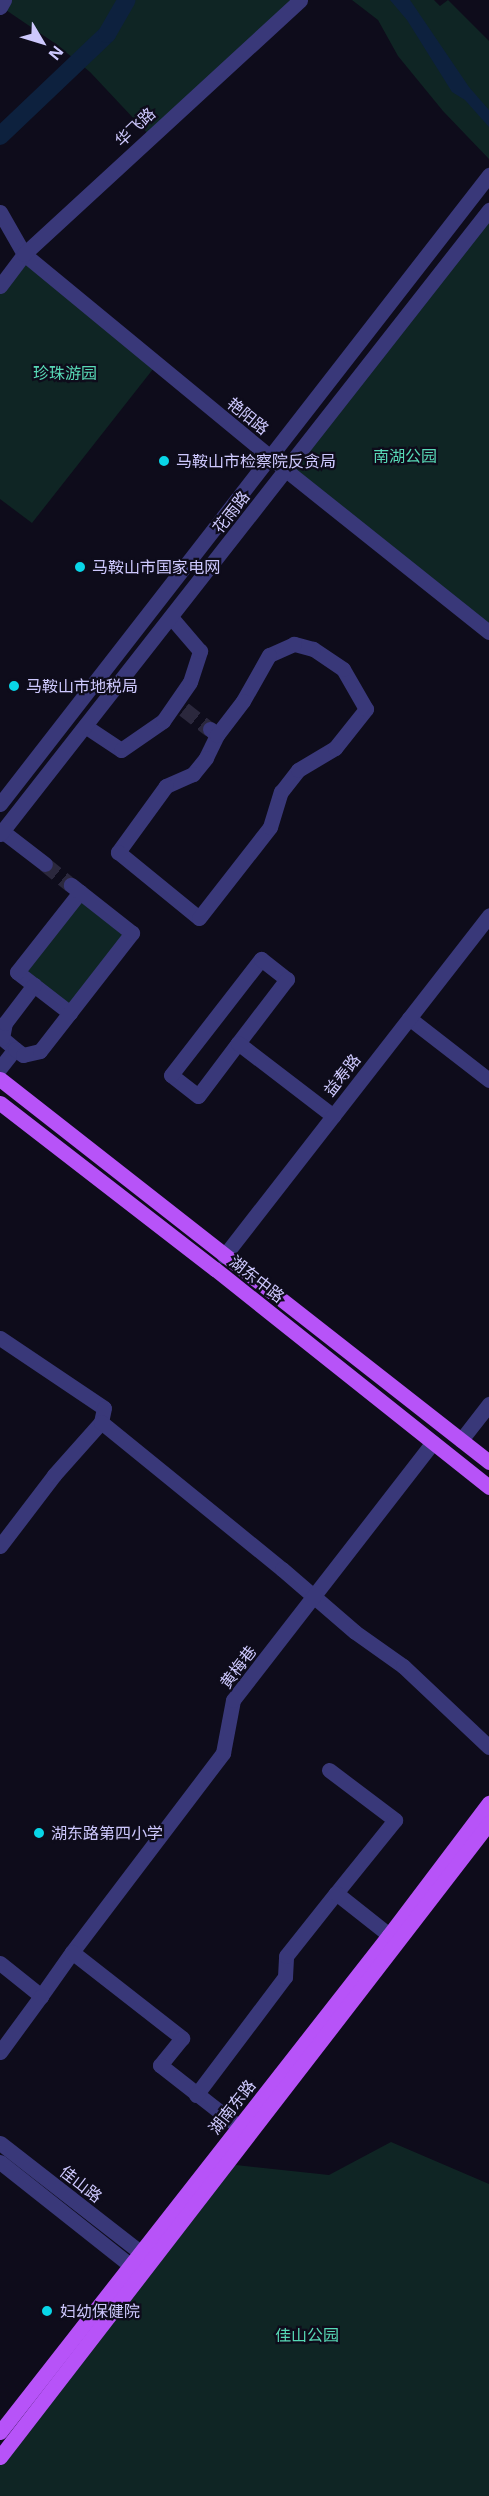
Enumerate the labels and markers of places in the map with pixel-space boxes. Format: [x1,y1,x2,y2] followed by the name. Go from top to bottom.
[176,451,336,471] place label: 马鞍山市检察院反贪局
[157,454,171,468] marker: 马鞍山市检察院反贪局
[92,557,220,577] place label: 马鞍山市国家电网
[73,560,87,574] marker: 马鞍山市国家电网
[26,676,138,696] place label: 马鞍山市地税局
[7,679,21,693] marker: 马鞍山市地税局
[51,1823,163,1843] place label: 湖东路第四小学
[32,1826,46,1840] marker: 湖东路第四小学
[60,2301,140,2321] place label: 妇幼保健院
[38,2302,56,2320] marker: 妇幼保健院

